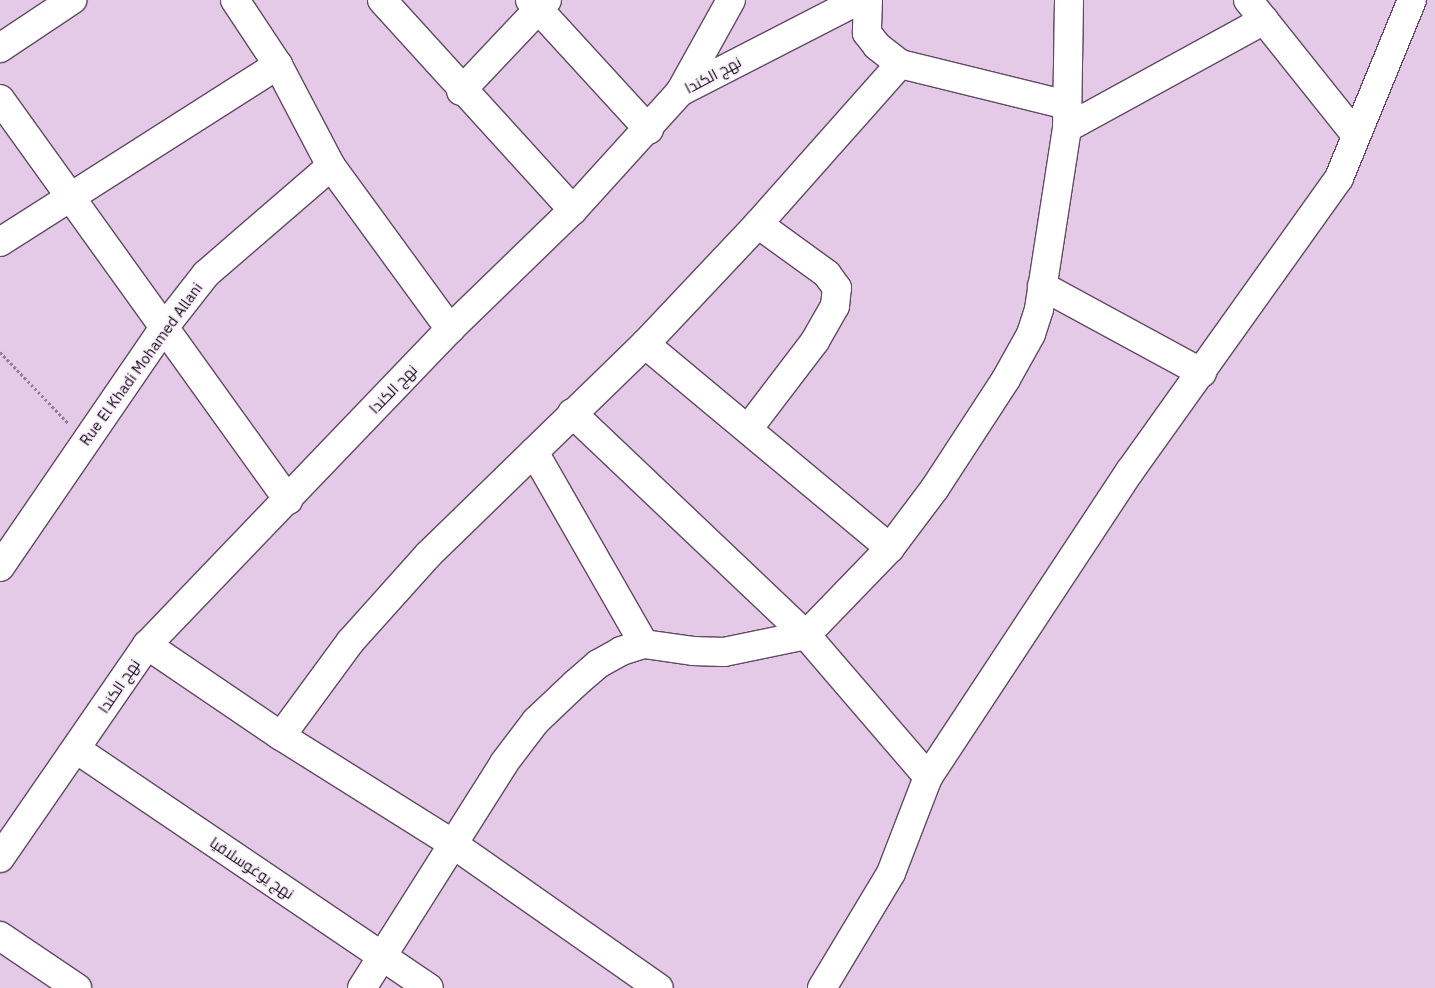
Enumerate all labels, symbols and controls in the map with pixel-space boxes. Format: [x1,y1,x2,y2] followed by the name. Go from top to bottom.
[682,53,744,97] street label: نهج الكندا
[76,279,206,449] street label: Rue El Khadi Mohamed Allani
[365,361,421,417] street label: نهج الكندا
[94,656,144,716] street label: نهج الكندا
[207,833,297,903] street label: نهج يوغوسلافيا

